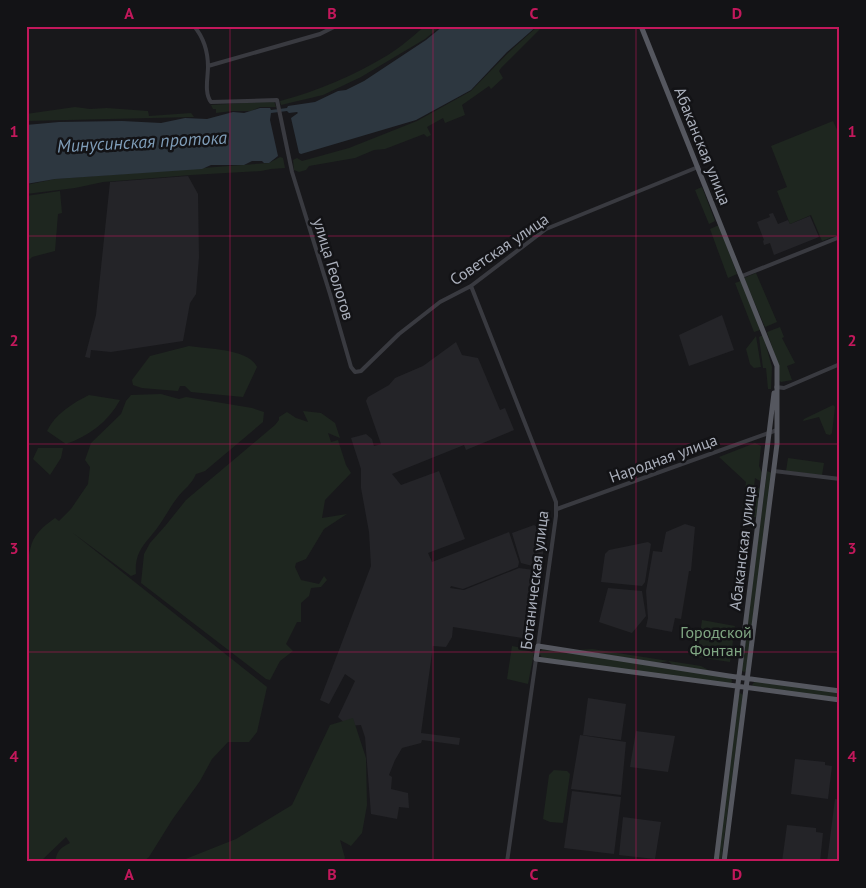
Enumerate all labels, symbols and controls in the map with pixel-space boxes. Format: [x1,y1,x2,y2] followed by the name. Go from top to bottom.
[124,3,134,23] text: A
[327,3,337,23] text: B
[530,3,539,23] text: C
[732,3,742,23] text: D
[670,84,736,208] street label: Абаканская улица
[9,121,19,141] text: 1
[847,121,857,141] text: 1
[56,126,228,157] water label: Минусинская протока
[446,209,552,289] street label: Советская улица
[309,216,359,322] street label: улица Геологов
[9,330,19,350] text: 2
[847,330,857,350] text: 2
[606,429,720,487] street label: Народная улица
[724,484,760,612] street label: Абаканская улица
[516,509,552,651] street label: Ботаническая улица
[9,538,19,558] text: 3
[847,538,857,558] text: 3
[680,622,752,660] park label: Городской Фонтан
[9,746,19,766] text: 4
[847,746,857,766] text: 4
[124,864,134,884] text: A
[327,864,337,884] text: B
[530,864,539,884] text: C
[732,864,742,884] text: D

